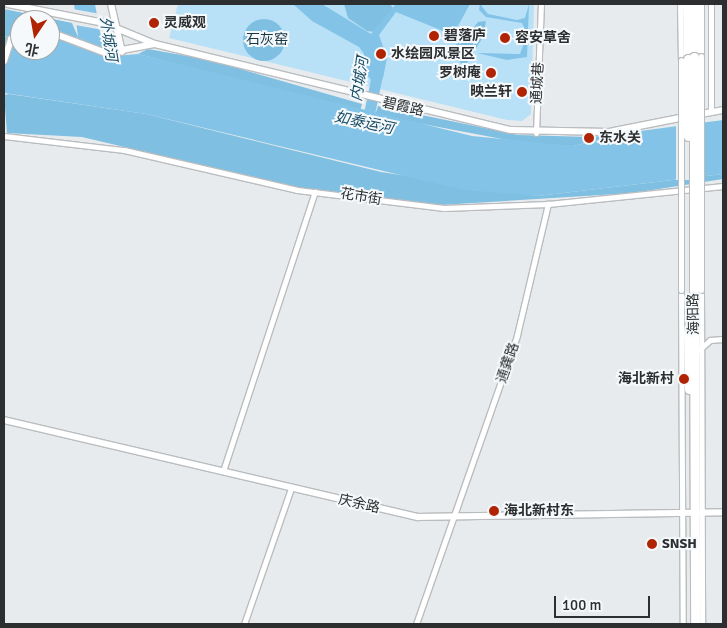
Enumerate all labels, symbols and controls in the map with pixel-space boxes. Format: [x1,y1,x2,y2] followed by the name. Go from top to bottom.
[10,10,60,60] north arrow
[96,15,120,63] water label: 外城河
[164,15,206,31] place label: 灵威观
[148,17,160,29] marker: 灵威观
[444,28,486,44] place label: 碧落庐
[428,30,440,42] marker: 碧落庐
[515,30,571,46] place label: 容安草舍
[246,32,288,48] park label: 石灰窑
[499,32,511,44] marker: 容安草舍
[23,39,41,59] text: 北
[391,46,475,62] place label: 水绘园风景区
[375,48,387,60] marker: 水绘园风景区
[348,55,372,103] water label: 内城河
[529,62,547,104] street label: 通城巷
[439,65,481,81] place label: 罗树庵
[485,67,497,79] marker: 罗树庵
[470,84,512,100] place label: 映兰轩
[516,86,528,98] marker: 映兰轩
[381,94,425,120] street label: 碧霞路
[333,108,395,138] water label: 如泰运河
[599,130,641,146] place label: 东水关
[583,132,595,144] marker: 东水关
[339,185,383,209] street label: 花市街
[685,293,703,335] street label: 海阳路
[493,340,523,386] street label: 通龚路
[618,371,674,387] place label: 海北新村
[678,373,690,385] marker: 海北新村
[337,491,381,517] street label: 庆余路
[504,503,574,519] place label: 海北新村东
[488,505,500,517] marker: 海北新村东
[662,536,697,552] place label: SNSH
[646,538,658,550] marker: SNSH
[557,586,653,618] scale bar
[562,596,602,614] text: 100 m

